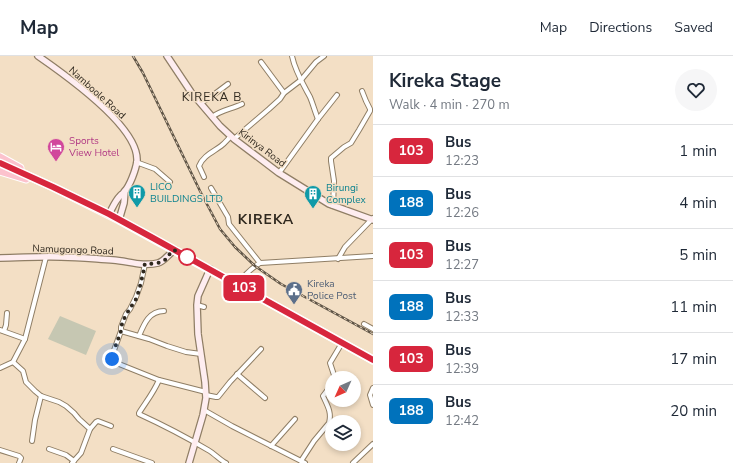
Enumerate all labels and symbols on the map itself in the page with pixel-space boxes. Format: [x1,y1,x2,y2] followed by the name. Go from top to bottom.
[65,64,129,122] street label: Namboole Road
[182,89,242,105] district label: KIREKA B
[235,125,289,171] street label: Kirinya Road
[68,134,119,160] place label: Sports View Hotel
[46,137,66,162] hotel icon: Sports View Hotel
[150,180,223,206] place label: LICO BUILDINGS LTD
[326,181,367,207] place label: Birungi Complex
[127,183,147,208] building icon: LICO BUILDINGS LTD
[303,184,323,209] building icon: Birungi Complex
[238,210,294,229] district label: KIREKA
[32,242,114,258] street label: Namugongo Road
[178,248,196,266] unlabelled marker
[221,275,267,301] line badge: 103
[307,277,357,303] place label: Kireka Police Post
[284,280,304,305] public building icon: Kireka Police Post
[102,349,122,369] your location
[325,371,361,407] north arrow

